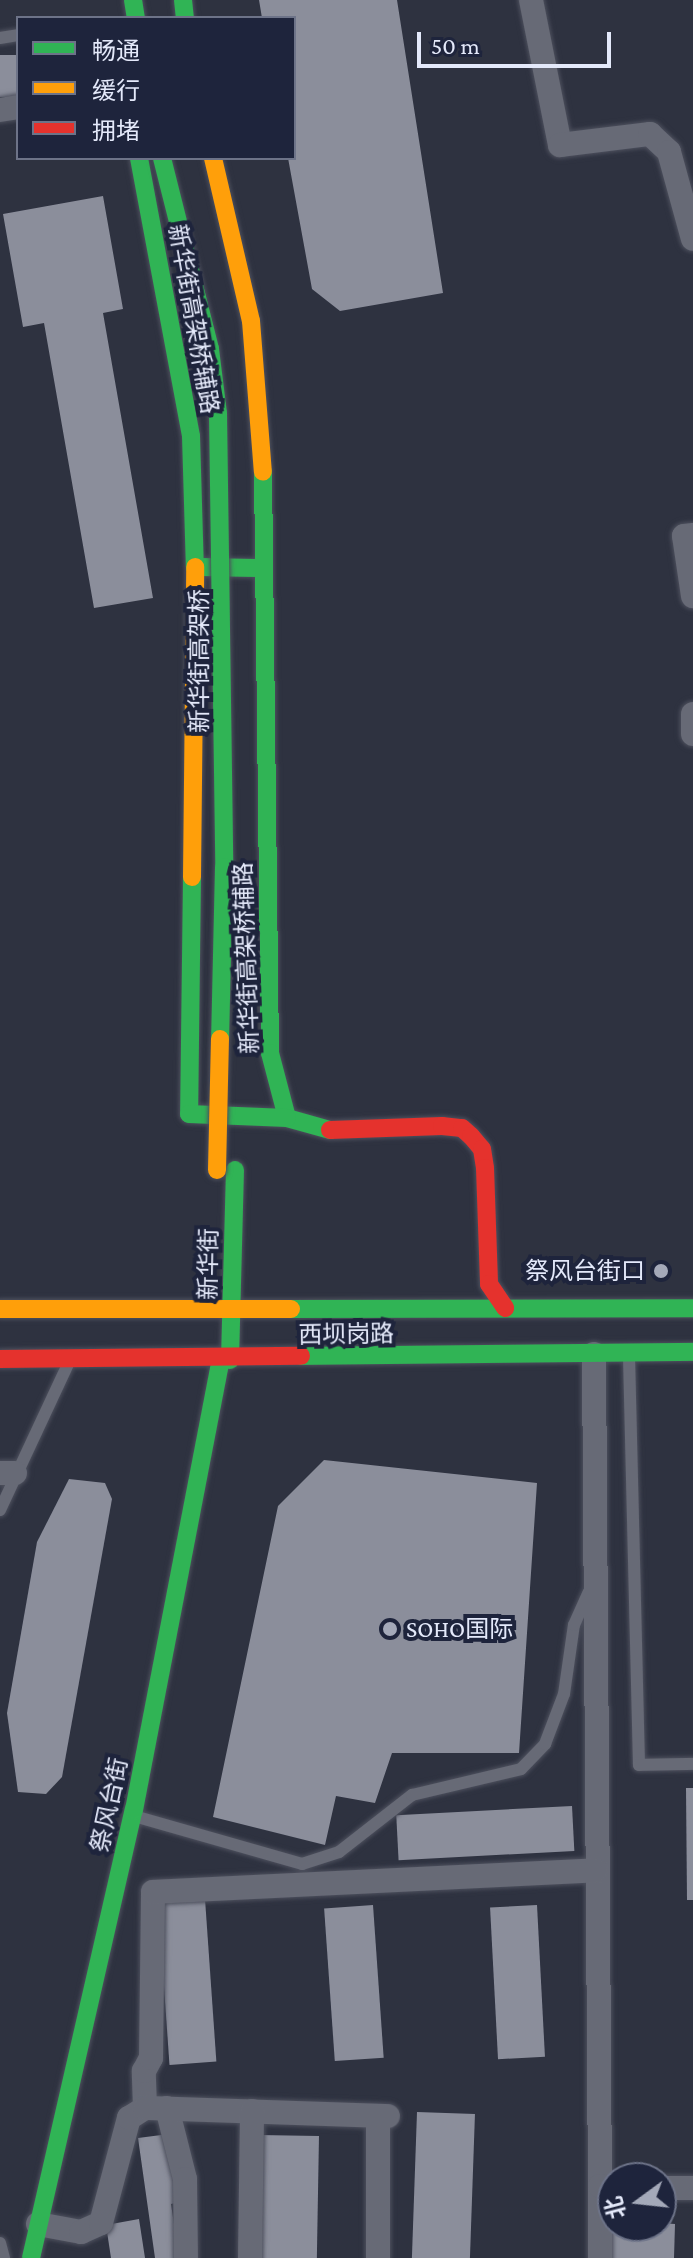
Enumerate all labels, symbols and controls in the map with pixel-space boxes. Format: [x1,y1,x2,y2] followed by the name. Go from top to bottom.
[16,16,296,160] legend
[421,16,615,66] scale bar
[431,32,480,59] text: 50 m
[92,37,140,64] text: 畅通
[92,77,140,104] text: 缓行
[92,117,140,144] text: 拥堵
[163,222,225,416] street label: 新华街高架桥辅路
[185,589,213,733] street label: 新华街高架桥
[228,862,264,1054] street label: 新华街高架桥辅路
[193,1228,223,1300] street label: 新华街
[525,1257,645,1285] place label: 祭风台街口
[652,1262,670,1280] marker: 祭风台街口
[298,1319,394,1349] street label: 西坝岗路
[406,1615,513,1643] place label: SOHO国际
[381,1620,399,1638] marker: SOHO国际
[85,1755,133,1855] street label: 祭风台街
[597,2162,677,2242] north arrow
[600,2194,630,2222] text: 北

